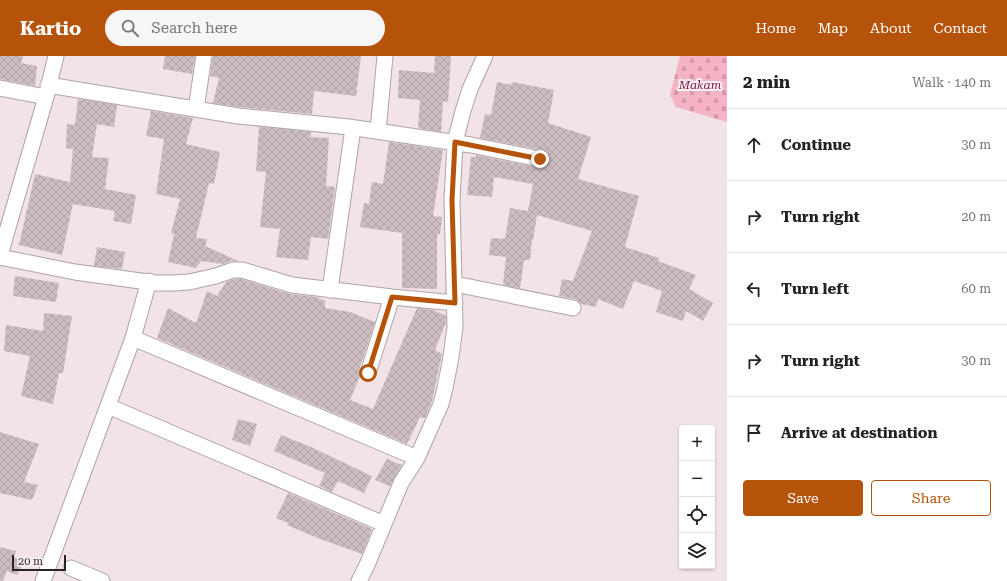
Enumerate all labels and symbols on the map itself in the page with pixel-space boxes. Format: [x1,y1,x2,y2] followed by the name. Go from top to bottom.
[678,78,722,92] park label: Makam
[531,150,549,168] route end
[359,364,377,382] route start
[12,553,66,572] scale bar

